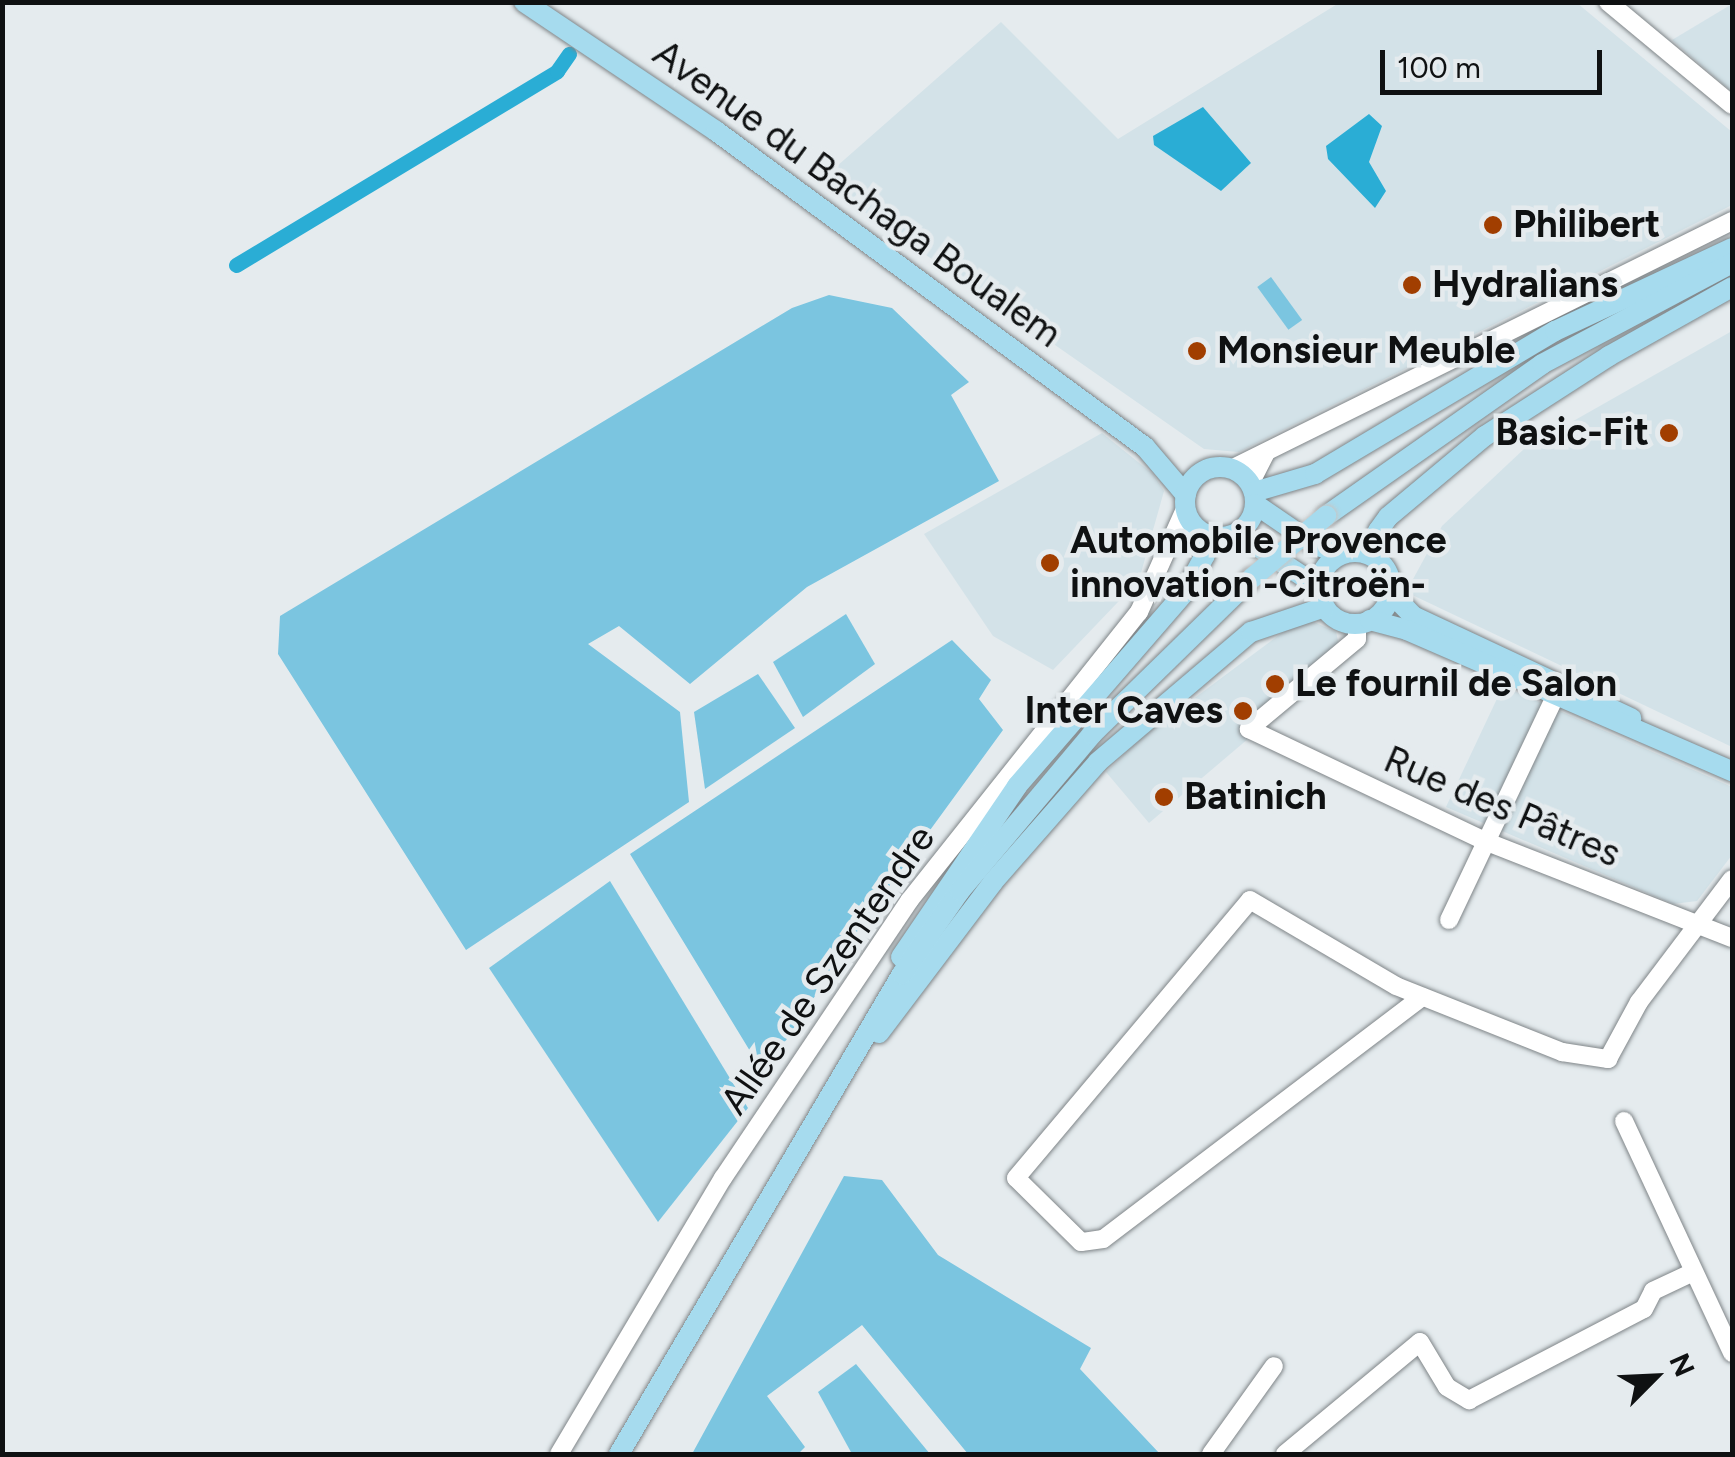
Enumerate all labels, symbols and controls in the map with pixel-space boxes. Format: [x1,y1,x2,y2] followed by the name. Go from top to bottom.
[1385,30,1608,92] scale bar
[644,31,1070,357] street label: Avenue du Bachaga Boualem
[1397,49,1481,86] text: 100 m
[1513,202,1660,248] place label: Philibert
[1482,214,1504,236] marker: Philibert
[1432,262,1618,308] place label: Hydralians
[1401,274,1423,296] marker: Hydralians
[1217,328,1515,374] place label: Monsieur Meuble
[1186,340,1208,362] marker: Monsieur Meuble
[1495,410,1649,456] place label: Basic-Fit
[1658,422,1680,444] marker: Basic-Fit
[1070,518,1446,608] place label: Automobile Provence innovation -Citroën-
[1039,552,1061,574] marker: Automobile Provence innovation -Citroën-
[1295,661,1617,707] place label: Le fournil de Salon
[1264,673,1286,695] marker: Le fournil de Salon
[1024,688,1223,734] place label: Inter Caves
[1232,700,1254,722] marker: Inter Caves
[1377,737,1627,877] street label: Rue des Pâtres
[1184,774,1327,820] place label: Batinich
[1153,786,1175,808] marker: Batinich
[711,817,945,1123] street label: Allée de Szentendre
[1605,1327,1705,1427] north arrow
[1662,1348,1702,1382] text: N

